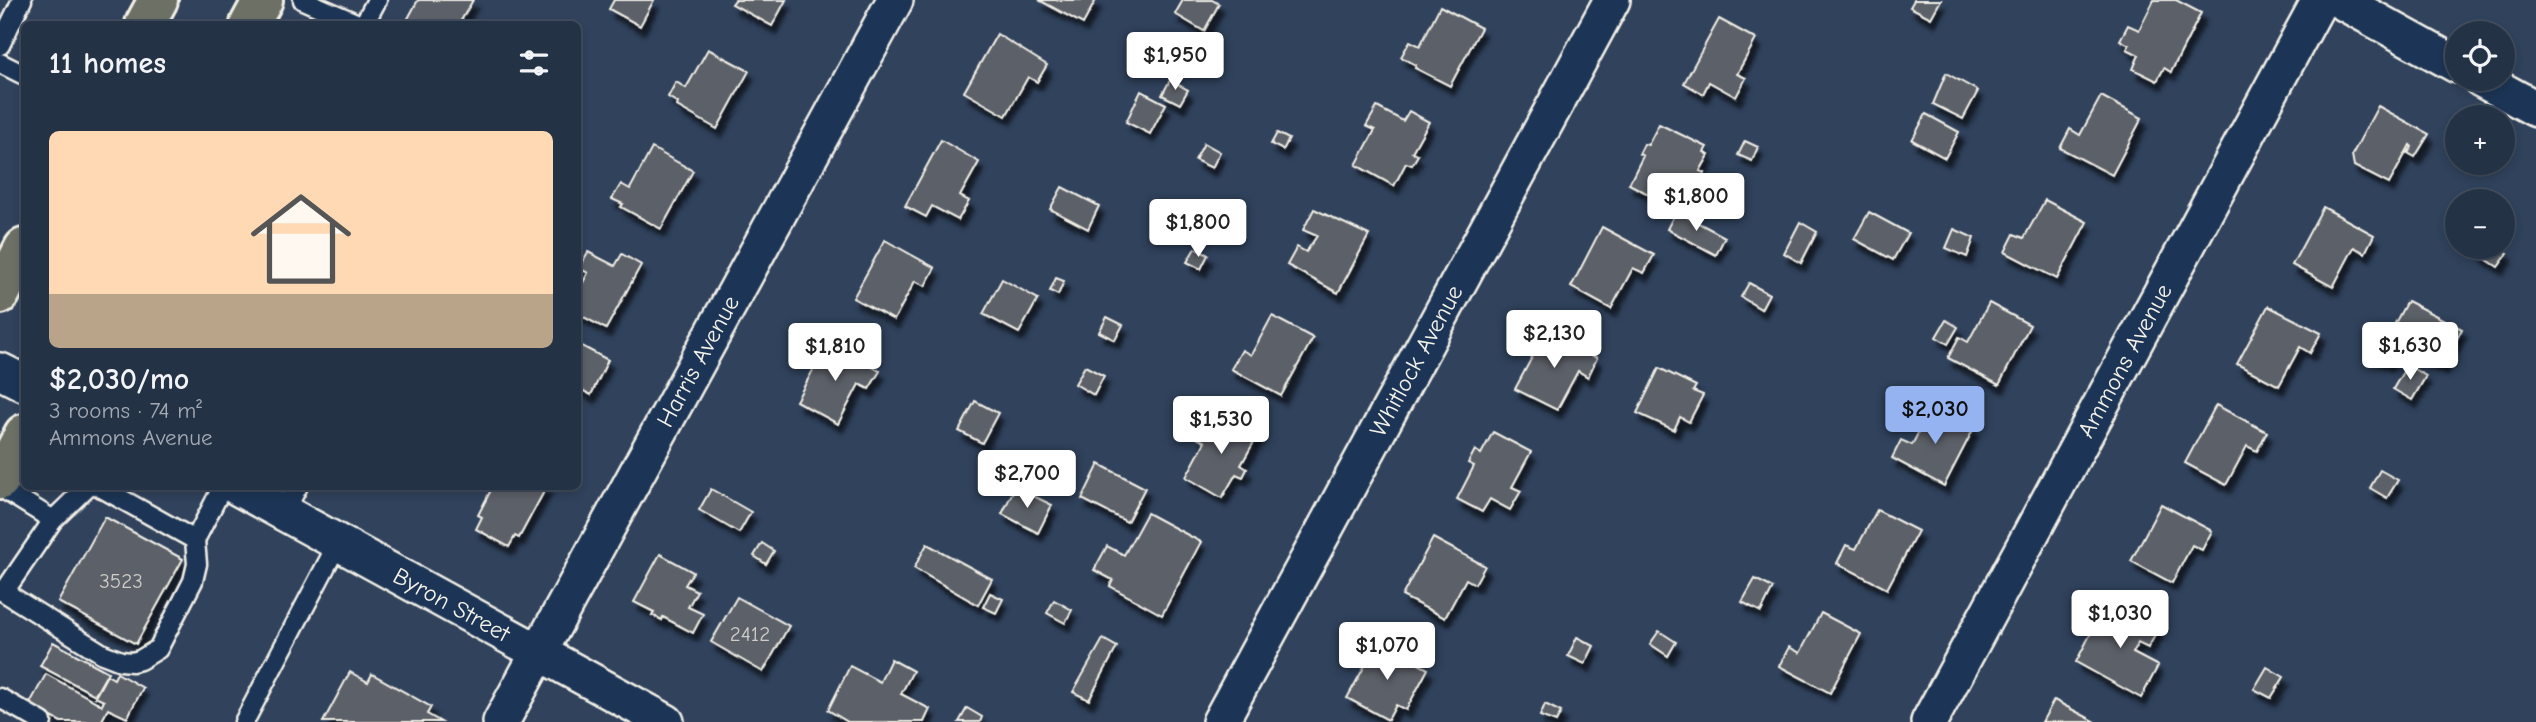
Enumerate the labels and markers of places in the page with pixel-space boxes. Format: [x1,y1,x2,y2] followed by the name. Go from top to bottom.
[1118,32,1232,92] pin: $1,950
[1639,174,1753,233] pin: $1,800
[1141,200,1255,259] pin: $1,800
[1497,310,1611,370] pin: $2,130
[2353,322,2467,382] pin: $1,630
[778,324,892,383] pin: $1,810
[1878,386,1992,446] pin: $2,030
[1164,396,1278,456] pin: $1,530
[970,450,1084,510] pin: $2,700
[2063,590,2177,650] pin: $1,030
[1330,622,1444,682] pin: $1,070

